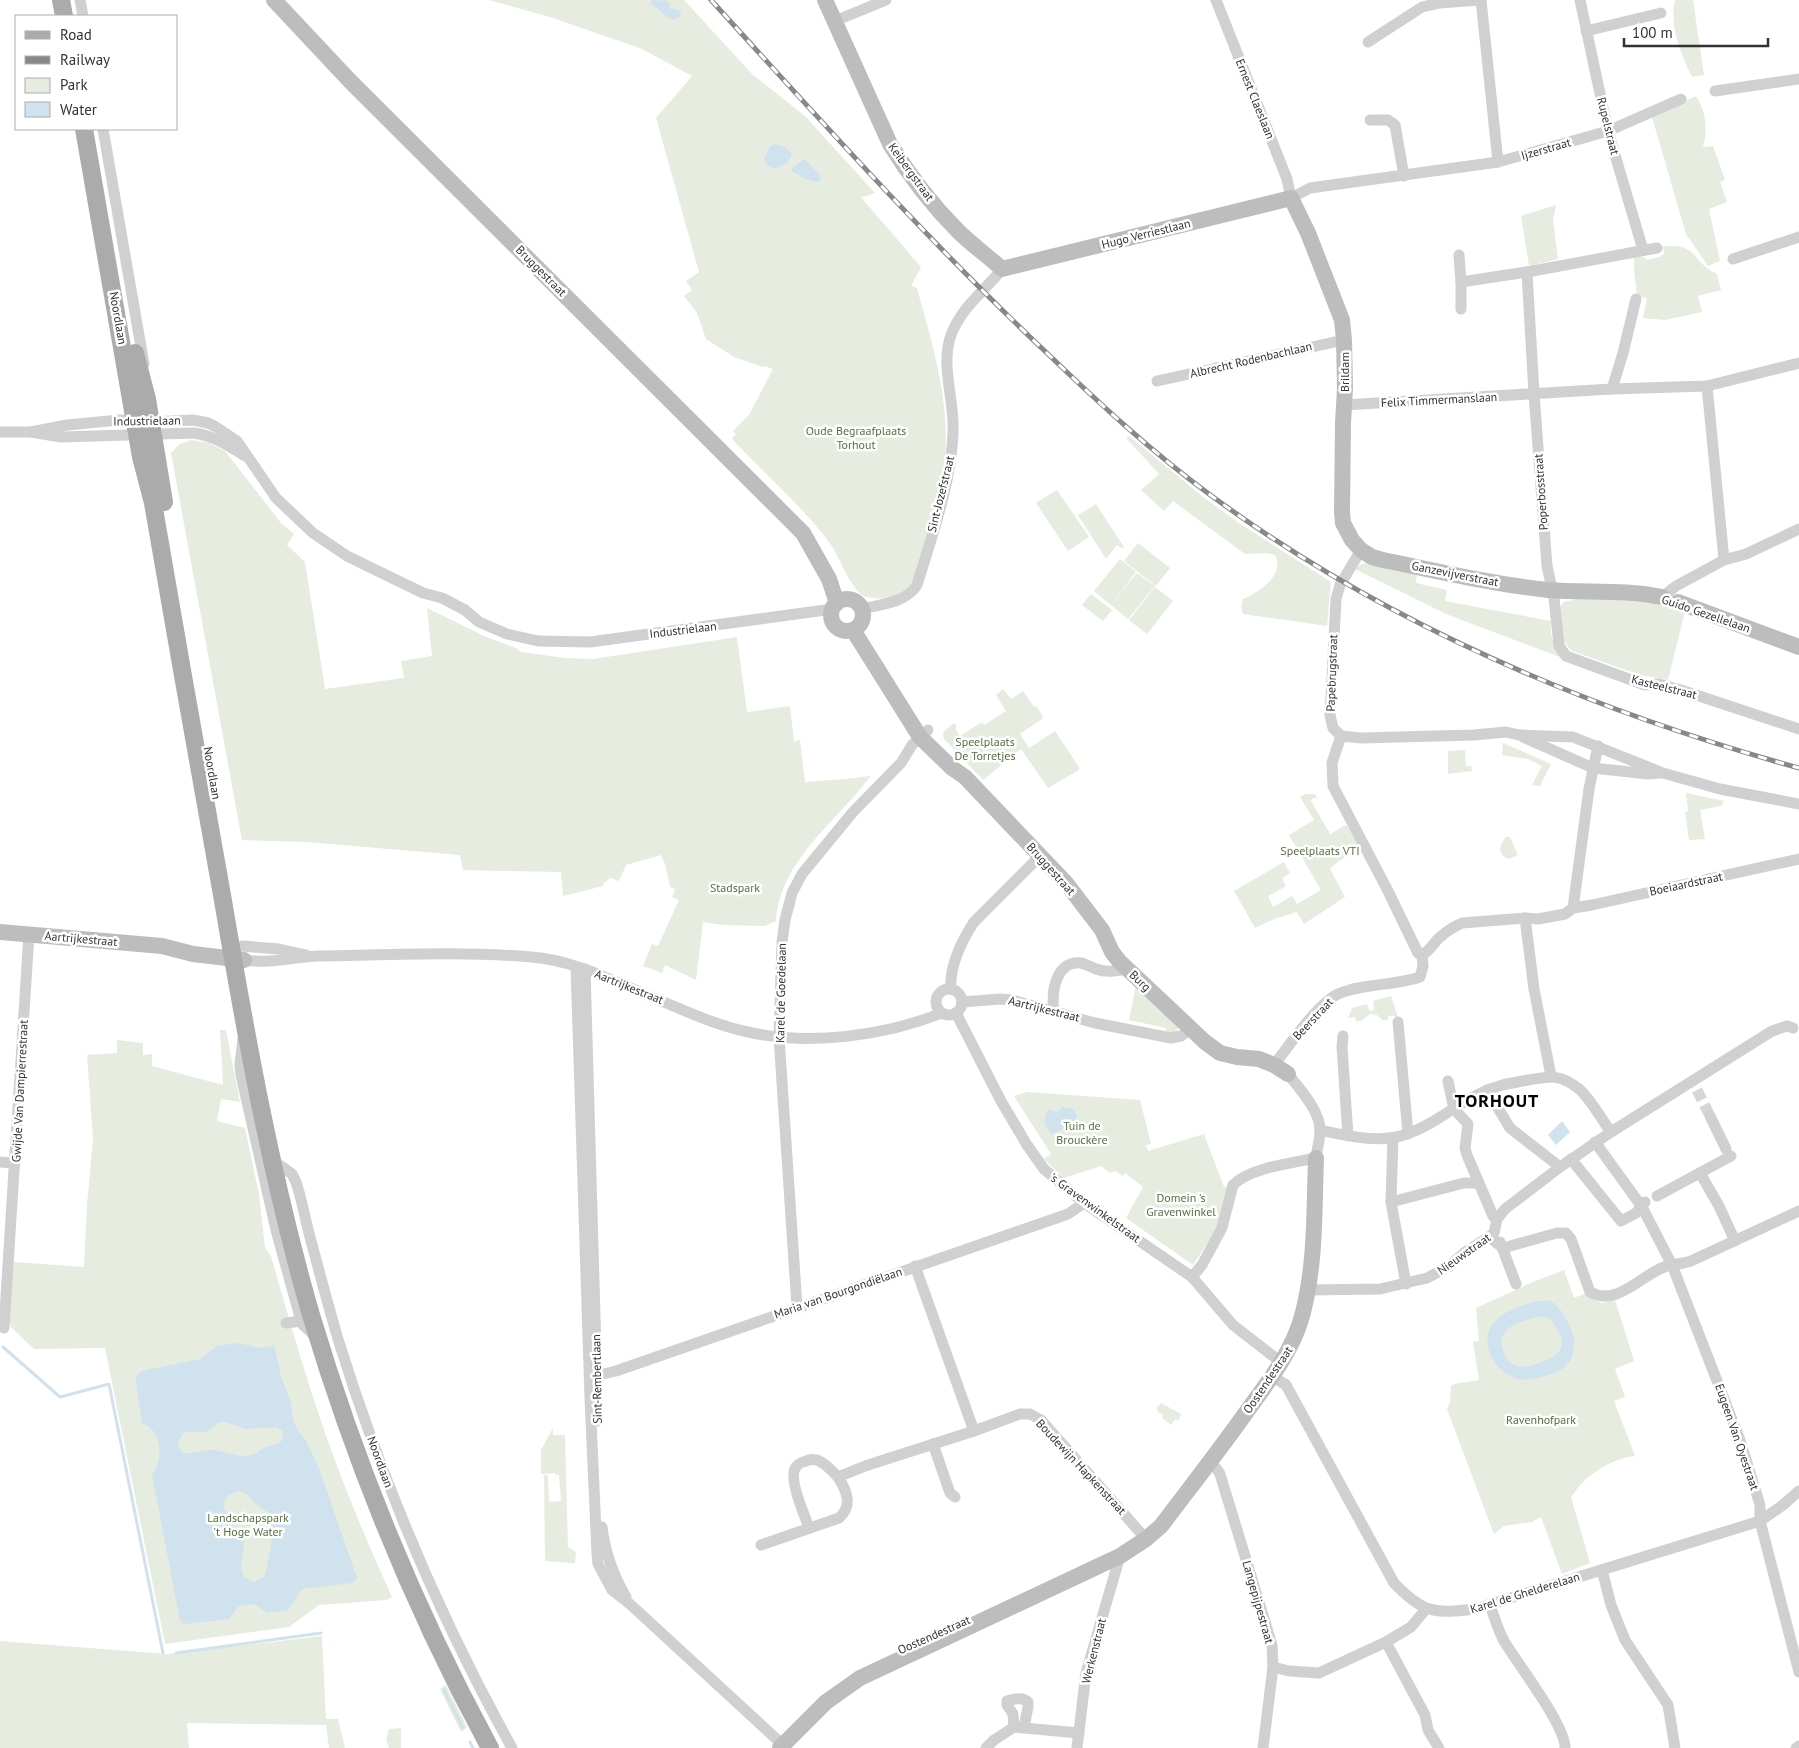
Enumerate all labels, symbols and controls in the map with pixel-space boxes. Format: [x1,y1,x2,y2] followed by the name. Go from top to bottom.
[15,15,178,130] legend
[1624,15,1768,47] scale bar
[1632,23,1673,42] text: 100 m
[60,25,92,44] text: Road
[60,50,110,69] text: Railway
[1233,57,1278,141] street label: Ernest Claeslaan
[60,75,88,94] text: Park
[1594,96,1623,156] street label: Rupelstraat
[60,100,97,119] text: Water
[1519,134,1573,163] street label: Ijzerstraat
[885,140,938,204] street label: Keibergstraat
[1100,215,1192,252] street label: Hugo Verriestlaan
[513,242,570,299] street label: Bruggestraat
[106,290,131,346] street label: Noordlaan
[1188,338,1313,381] street label: Albrecht Rodenbachlaan
[1337,352,1352,392] street label: Brildam
[1380,389,1498,410] street label: Felix Timmermanslaan
[113,412,181,429] street label: Industrielaan
[806,423,906,452] park label: Oude Begraafplaats Torhout
[1530,453,1551,531] street label: Poperbosstraat
[924,454,957,534] street label: Sint-Jozefstraat
[1410,558,1500,589] street label: Ganzevijverstraat
[1660,591,1752,636] street label: Guido Gezellelaan
[649,618,717,641] street label: Industrielaan
[1323,634,1340,712] street label: Papebrugstraat
[1630,671,1698,702] street label: Kasteelstraat
[954,734,1016,763] park label: Speelplaats De Torretjes
[200,745,225,801] street label: Noordlaan
[1024,839,1079,898] street label: Bruggestraat
[1280,843,1360,858] park label: Speelplaats VTI
[1648,868,1724,899] street label: Boeiaardstraat
[710,880,760,895] park label: Stadspark
[44,928,118,949] street label: Aartrijkestraat
[772,943,789,1043] street label: Karel de Goedelaan
[593,966,666,1007] street label: Aartrijkestraat
[1126,967,1154,994] street label: Burg
[1007,992,1081,1025] street label: Aartrijkestraat
[1289,994,1336,1043] street label: Beerstraat
[8,1019,31,1163] street label: Gwijde Van Dampierrestraat
[1455,1089,1539,1112] district label: TORHOUT
[1056,1118,1108,1147] park label: Tuin de Brouckère
[1047,1170,1144,1246] street label: 's Gravenwinkelstraat
[1146,1190,1216,1219] park label: Domein 's Gravenwinkel
[1434,1230,1493,1277] street label: Nieuwstraat
[772,1264,904,1321] street label: Maria van Bourgondiëlaan
[588,1334,605,1424] street label: Sint-Rembertlaan
[1240,1343,1296,1416] street label: Oostendestraat
[1712,1382,1763,1492] street label: Eugeen Van Oyestraat
[1506,1412,1576,1427] park label: Ravenhofpark
[1033,1416,1130,1518] street label: Boudewijn Hapkenstraat
[364,1434,397,1490] street label: Noordlaan
[207,1510,289,1539] park label: Landschapspark 't Hoge Water
[1239,1559,1278,1645] street label: Langepijpestraat
[1468,1569,1581,1616] street label: Karel de Ghelderelaan
[895,1612,972,1657] street label: Oostendestraat
[1078,1617,1109,1685] street label: Werkenstraat

